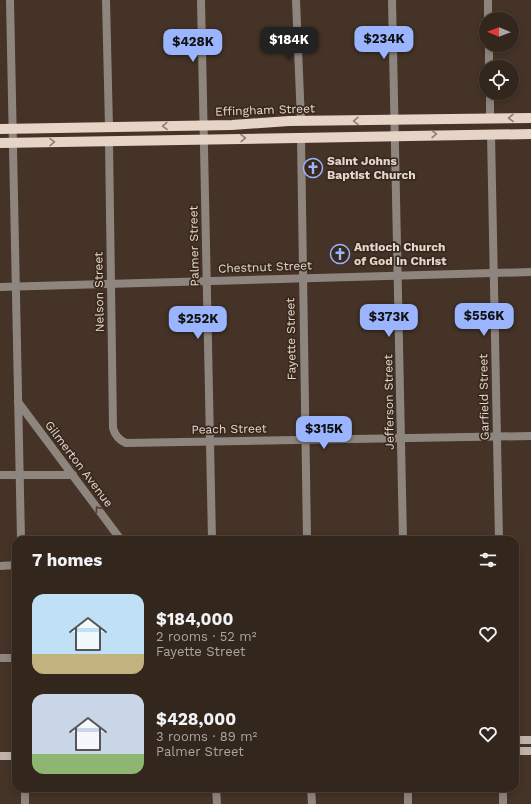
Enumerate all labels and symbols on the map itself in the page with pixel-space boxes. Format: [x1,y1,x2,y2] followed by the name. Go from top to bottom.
[479,12,519,52] north arrow
[356,26,412,60] pin: $234K
[261,27,317,61] pin: $184K
[165,29,221,63] pin: $428K
[215,101,315,119] street label: Effingham Street
[508,114,514,122] one-way arrow
[353,116,359,125] one-way arrow
[162,122,168,130] one-way arrow
[431,130,437,138] one-way arrow
[240,134,246,142] one-way arrow
[49,138,55,146] one-way arrow
[327,154,416,182] place label: Saint Johns Baptist Church
[302,157,324,179] church icon: Saint Johns Baptist Church
[186,205,202,287] street label: Palmer Street
[354,240,447,268] place label: Antioch Church of God in Christ
[329,243,351,265] church icon: Antioch Church of God in Christ
[91,252,107,332] street label: Nelson Street
[218,258,312,276] street label: Chestnut Street
[283,298,299,380] street label: Fayette Street
[456,303,512,337] pin: $556K
[361,304,417,338] pin: $373K
[170,306,226,340] pin: $252K
[381,354,397,450] street label: Jefferson Street
[476,354,492,440] street label: Garfield Street
[296,416,352,450] pin: $315K
[42,418,116,510] street label: Gilmerton Avenue
[191,421,267,437] street label: Peach Street
[96,506,103,513] one-way arrow

